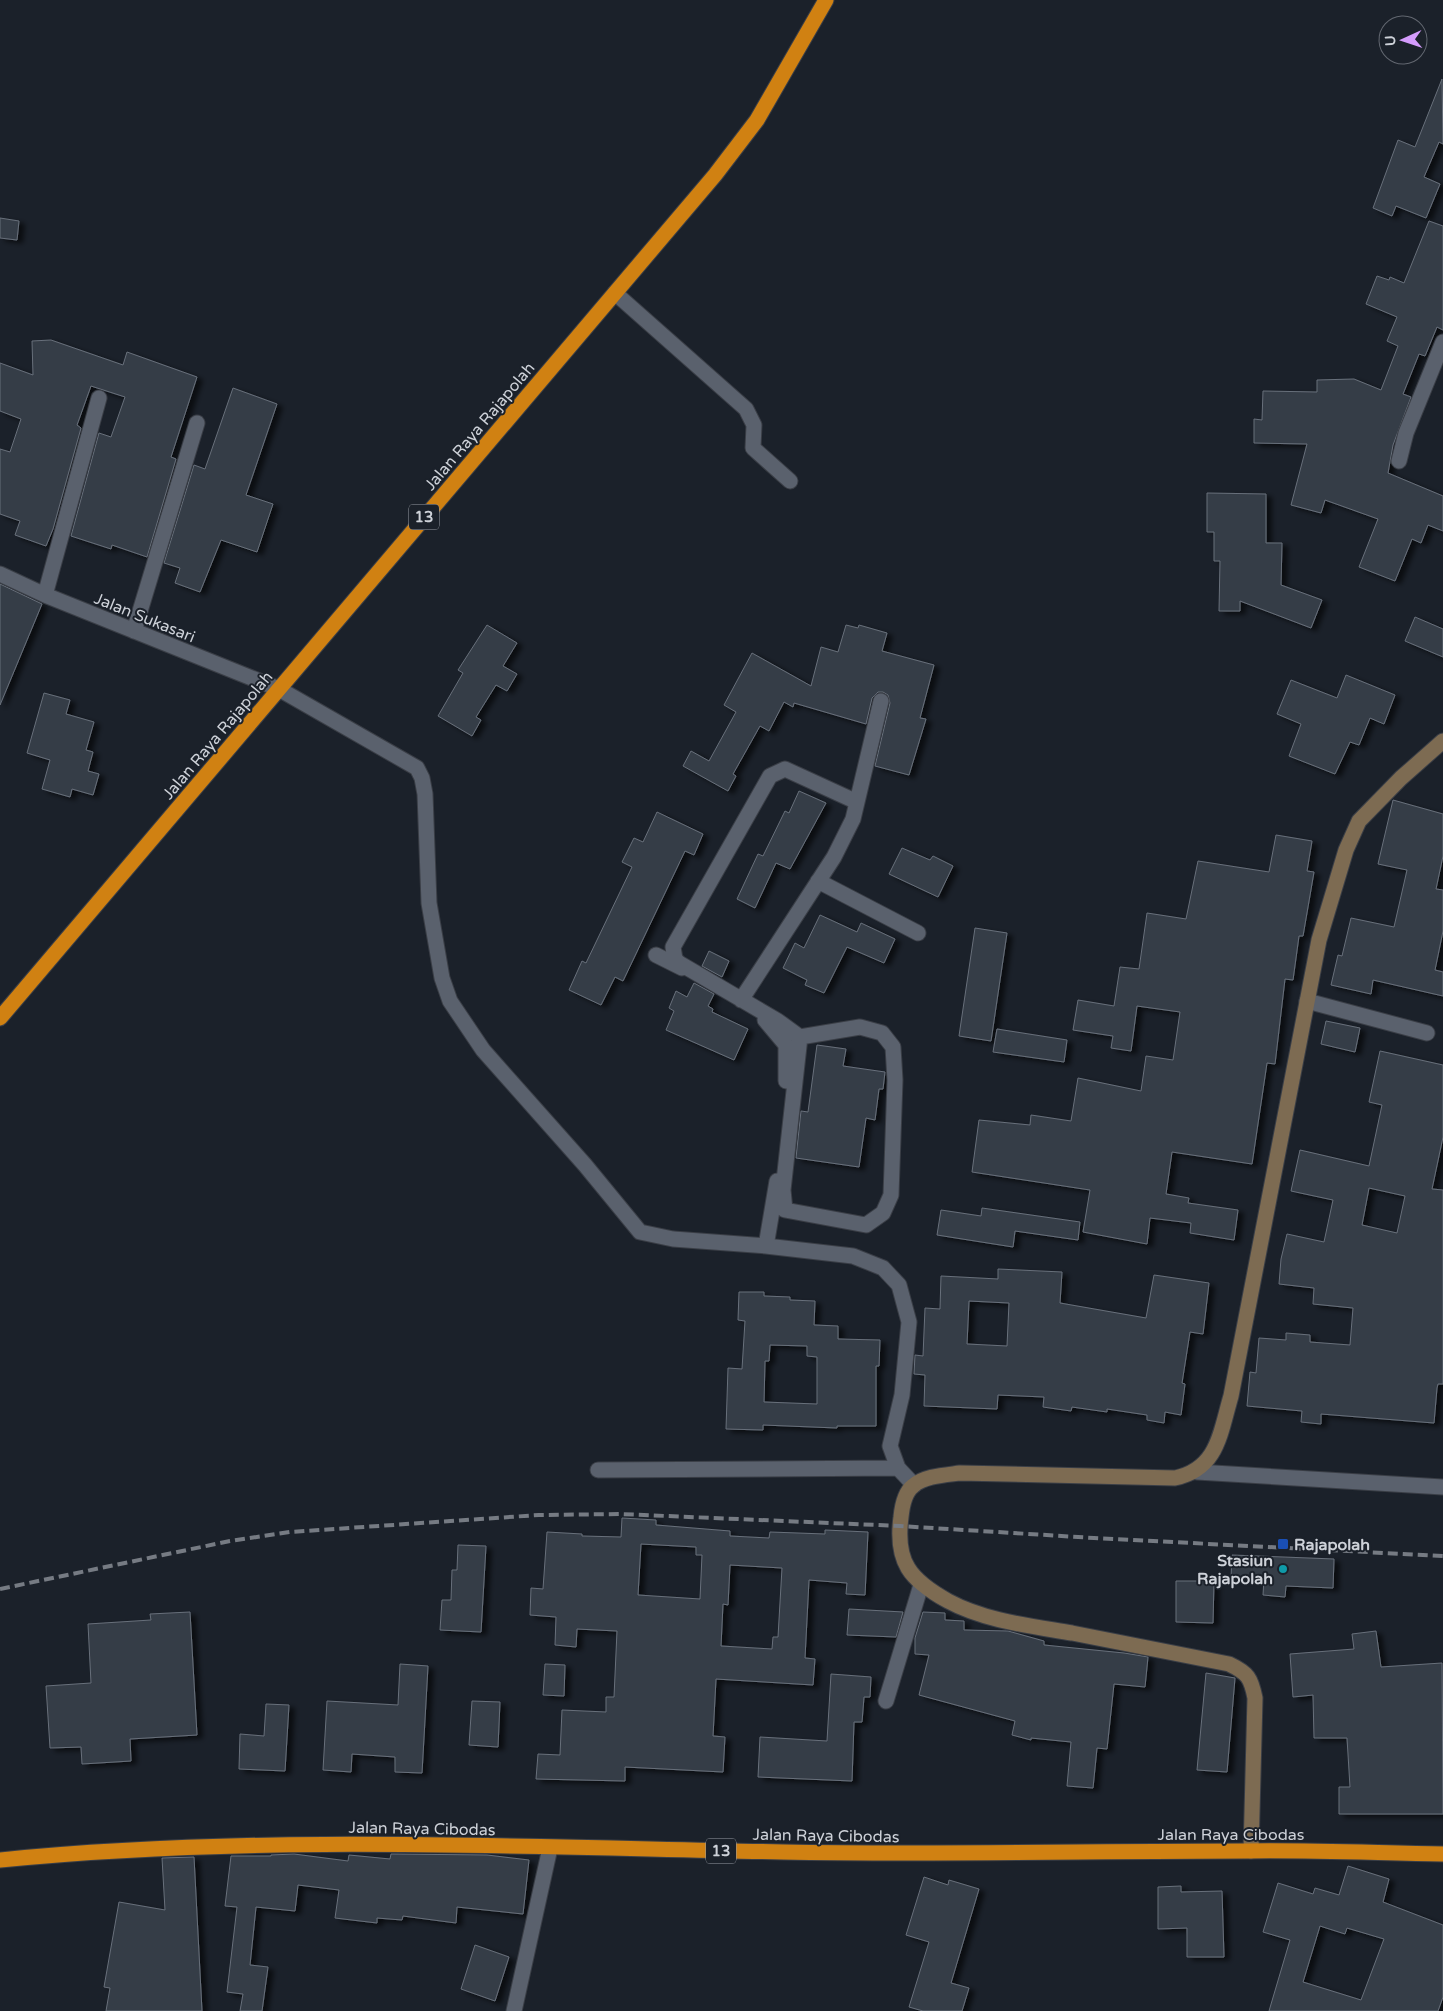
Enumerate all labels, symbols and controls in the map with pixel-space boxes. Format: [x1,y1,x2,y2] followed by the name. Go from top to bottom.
[1378,15,1428,65] north arrow
[1382,35,1399,46] text: U
[420,358,539,495] street label: Jalan Raya Rajapolah
[409,504,439,530] road number: 13
[91,589,198,647] street label: Jalan Sukasari
[158,667,277,804] street label: Jalan Raya Rajapolah
[1294,1535,1370,1555] place label: Rajapolah
[1276,1537,1290,1551] marker: Rajapolah
[1197,1551,1273,1589] place label: Stasiun Rajapolah
[1277,1563,1289,1575] marker: Stasiun Rajapolah
[348,1818,496,1840] street label: Jalan Raya Cibodas
[752,1825,900,1847] street label: Jalan Raya Cibodas
[1158,1825,1304,1845] street label: Jalan Raya Cibodas
[706,1838,736,1864] road number: 13

